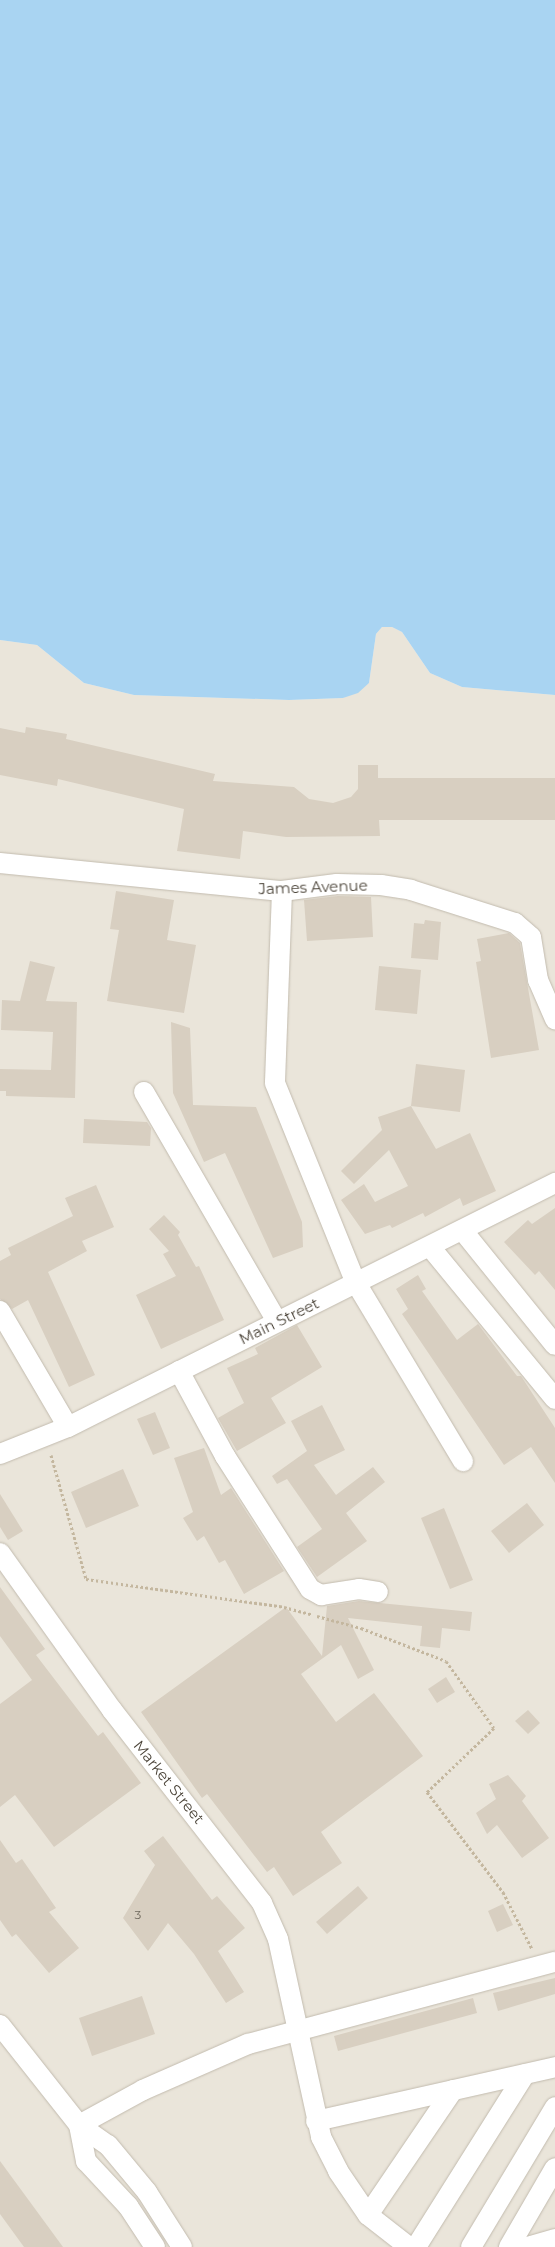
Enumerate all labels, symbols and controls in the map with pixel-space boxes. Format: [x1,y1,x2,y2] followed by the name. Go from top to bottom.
[258,876,368,898] street label: James Avenue
[236,1294,322,1348] street label: Main Street
[130,1737,208,1827] street label: Market Street
[135,1908,141,1922] house number: 3

